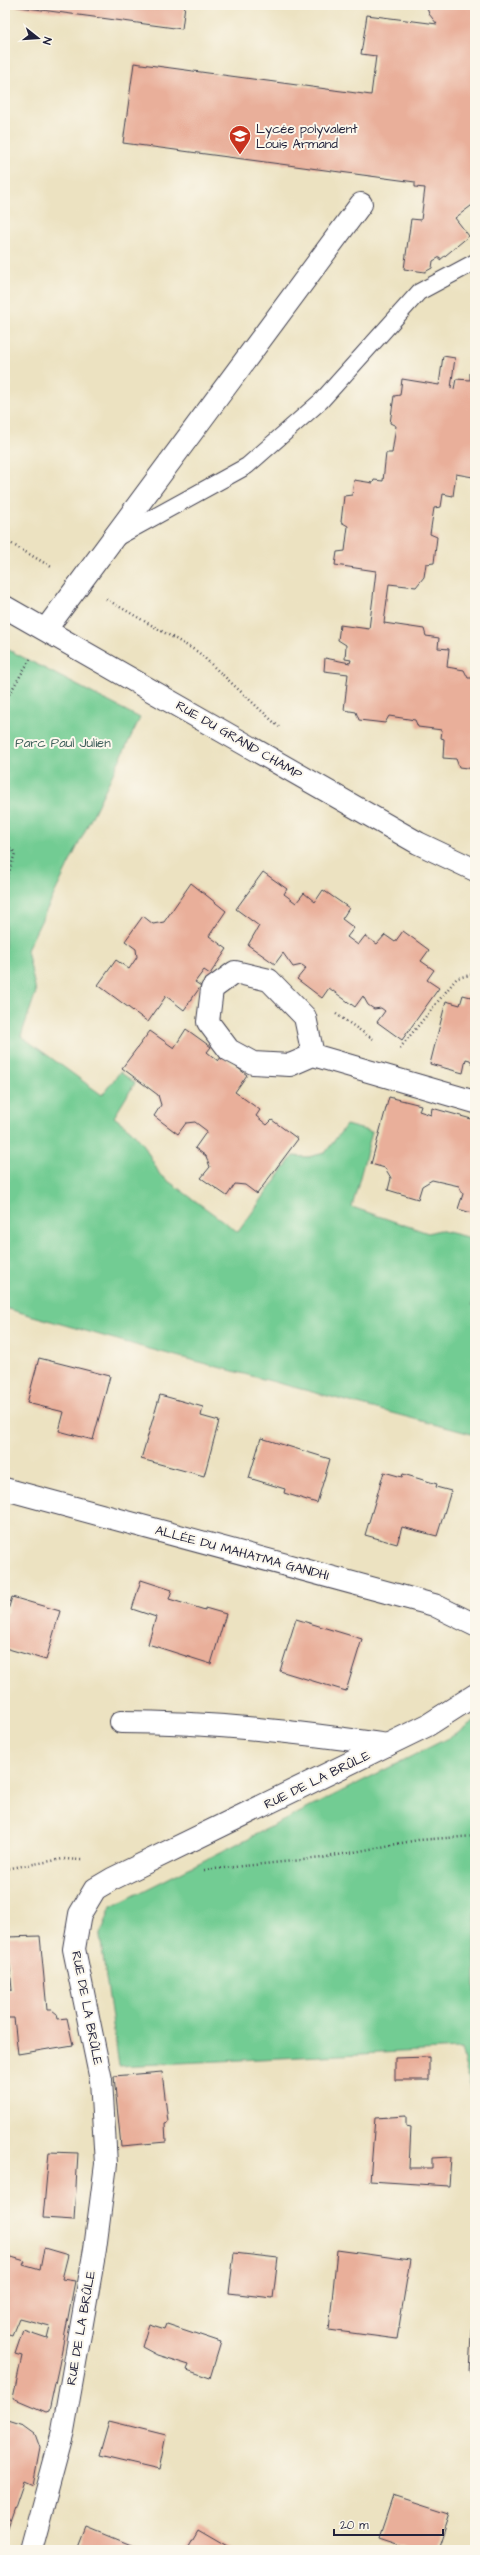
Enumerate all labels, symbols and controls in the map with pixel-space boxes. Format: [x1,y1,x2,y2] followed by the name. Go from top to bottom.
[18,18,58,58] north arrow
[39,35,55,46] text: N
[256,120,358,153] place label: Lycée polyvalent Louis Armand
[227,123,253,156] school or university icon: Lycée polyvalent Louis Armand
[172,696,306,784] street label: RUE DU GRAND CHAMP
[15,734,111,752] park label: Parc Paul Julien
[153,1521,331,1585] street label: ALLÉE DU MAHATMA GANDHI
[261,1746,373,1813] street label: RUE DE LA BRÛLE
[67,1949,107,2067] street label: RUE DE LA BRÛLE
[62,2269,100,2387] street label: RUE DE LA BRÛLE
[334,2511,443,2537] scale bar
[340,2517,369,2534] text: 20 m

